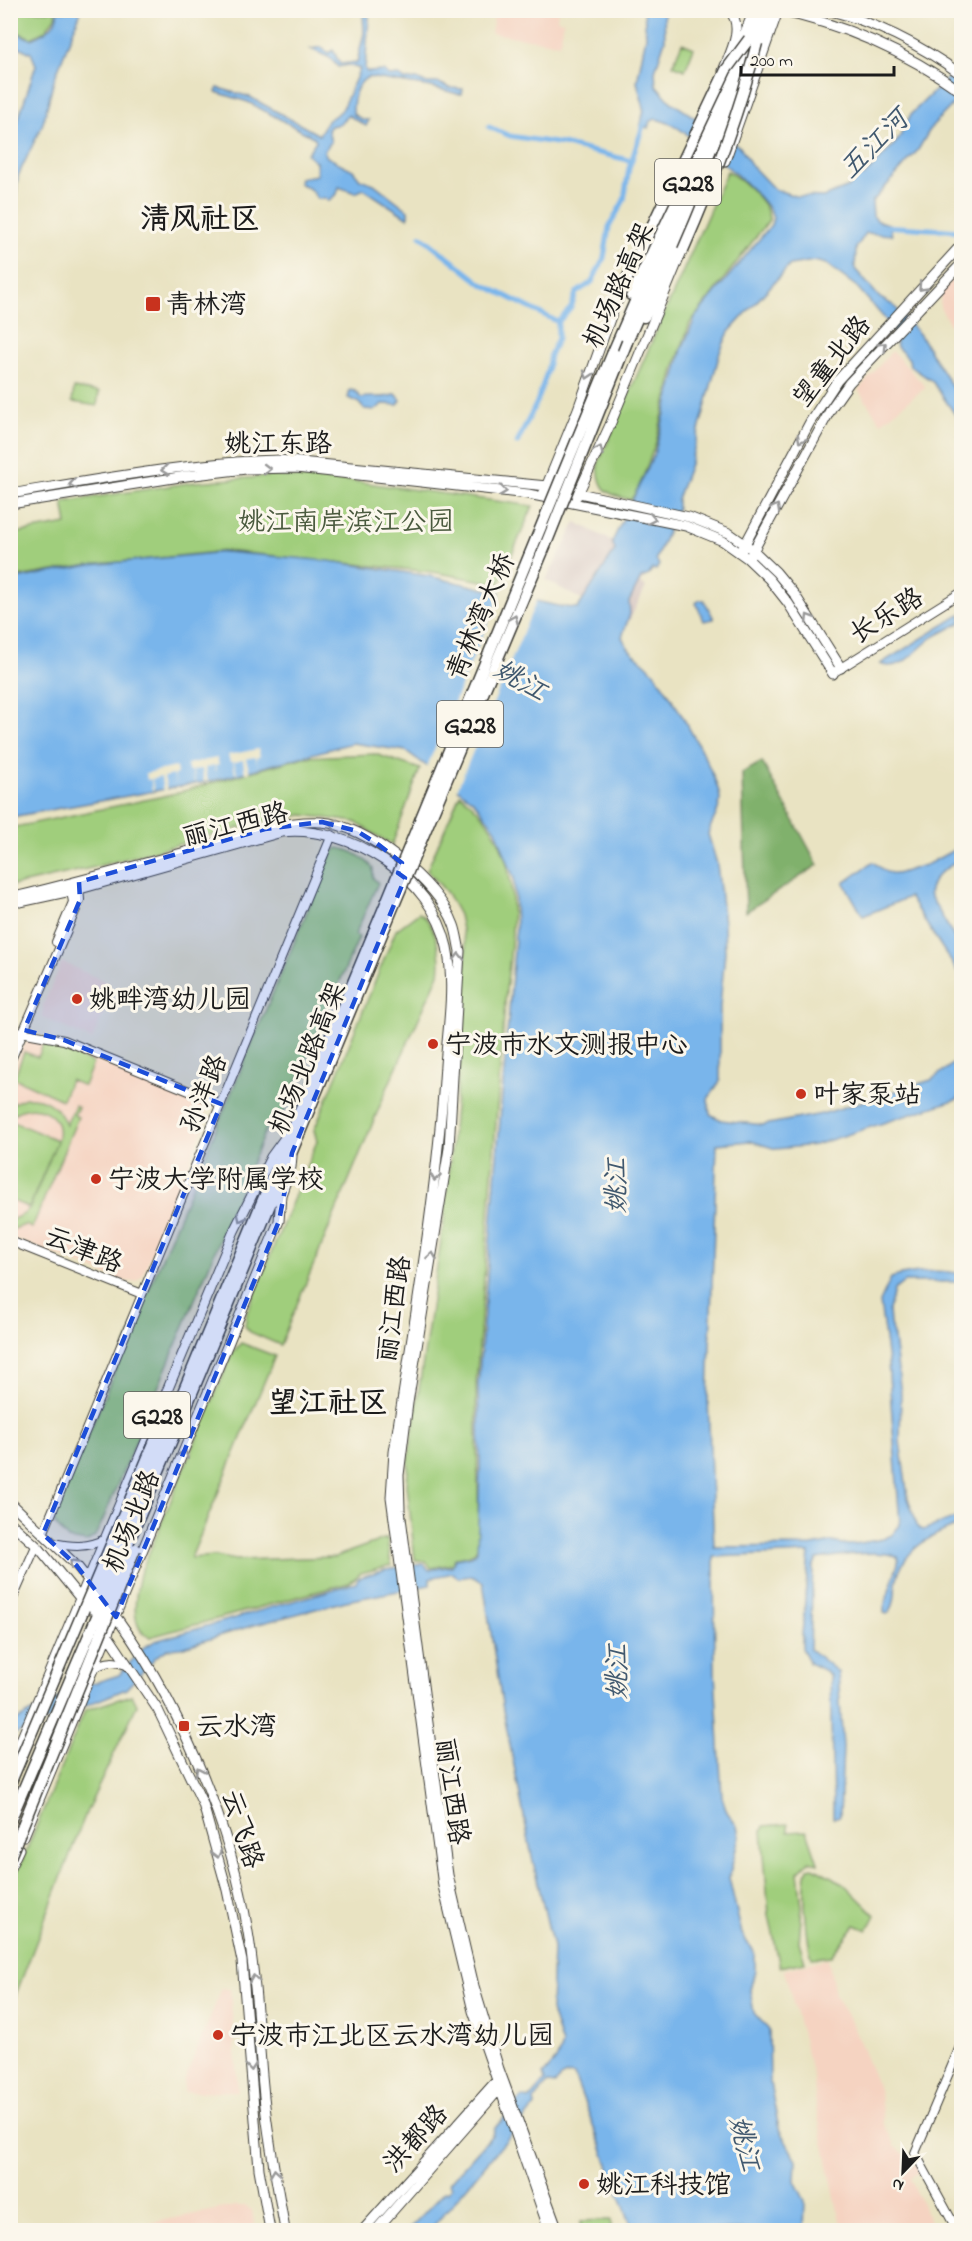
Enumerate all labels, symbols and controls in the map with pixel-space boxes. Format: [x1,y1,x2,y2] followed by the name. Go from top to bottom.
[741,39,894,77] scale bar
[750,49,793,75] text: 200 m
[831,98,922,190] water label: 五江河
[655,159,721,205] road number: G228
[140,199,260,243] district label: 清风社区
[575,216,666,356] street label: 机场路高架
[918,281,929,291] one-way arrow
[166,287,247,326] place label: 青林湾
[144,295,162,313] marker: 青林湾
[784,308,882,417] street label: 望童北路
[876,343,887,354] one-way arrow
[583,369,596,380] one-way arrow
[224,426,332,465] street label: 姚江东路
[797,433,808,444] one-way arrow
[591,446,603,457] one-way arrow
[263,463,272,475] one-way arrow
[160,464,169,476] one-way arrow
[68,477,78,489] one-way arrow
[498,484,508,497] one-way arrow
[238,504,454,543] park label: 姚江南岸滨江公园
[769,504,780,514] one-way arrow
[646,512,656,525] one-way arrow
[438,547,527,687] street label: 青林湾大桥
[843,579,932,655] street label: 长乐路
[507,614,519,625] one-way arrow
[806,614,817,625] one-way arrow
[485,650,555,715] water label: 姚江
[437,701,503,747] road number: G228
[178,794,293,858] street label: 丽江西路
[329,819,339,832] one-way arrow
[453,953,465,962] one-way arrow
[261,977,358,1141] street label: 机场北路高架
[89,982,251,1021] place label: 姚畔湾幼儿园
[70,992,84,1006] marker: 姚畔湾幼儿园
[445,1027,688,1066] place label: 宁波市水文测报中心
[426,1037,440,1051] marker: 宁波市水文测报中心
[172,1049,239,1139] street label: 孙洋路
[813,1077,921,1116] place label: 叶家泵站
[794,1087,808,1101] marker: 叶家泵站
[598,1156,639,1214] water label: 姚江
[108,1162,324,1201] place label: 宁波大学附属学校
[89,1172,103,1186] marker: 宁波大学附属学校
[430,1173,442,1182] one-way arrow
[236,1212,248,1223] one-way arrow
[38,1218,128,1285] street label: 云津路
[426,1251,438,1261] one-way arrow
[369,1253,422,1366] street label: 丽江西路
[268,1383,388,1427] district label: 望江社区
[124,1392,190,1438] road number: G228
[177,1449,189,1460] one-way arrow
[95,1465,172,1579] street label: 机场北路
[70,1560,81,1571] one-way arrow
[599,1642,640,1700] water label: 姚江
[196,1709,277,1748] place label: 云水湾
[177,1719,191,1733] marker: 云水湾
[424,1735,477,1848] street label: 丽江西路
[195,1767,207,1778] one-way arrow
[210,1785,272,1874] street label: 云飞路
[210,1848,222,1859] one-way arrow
[249,1975,261,1984] one-way arrow
[230,2018,554,2057] place label: 宁波市江北区云水湾幼儿园
[211,2028,225,2042] marker: 宁波市江北区云水湾幼儿园
[244,2062,257,2071] one-way arrow
[375,2097,458,2183] street label: 洪都路
[716,2112,770,2178] water label: 姚江
[873,2142,933,2202] north arrow
[596,2167,731,2206] place label: 姚江科技馆
[270,2168,282,2177] one-way arrow
[888,2171,908,2197] text: N
[577,2177,591,2191] marker: 姚江科技馆

